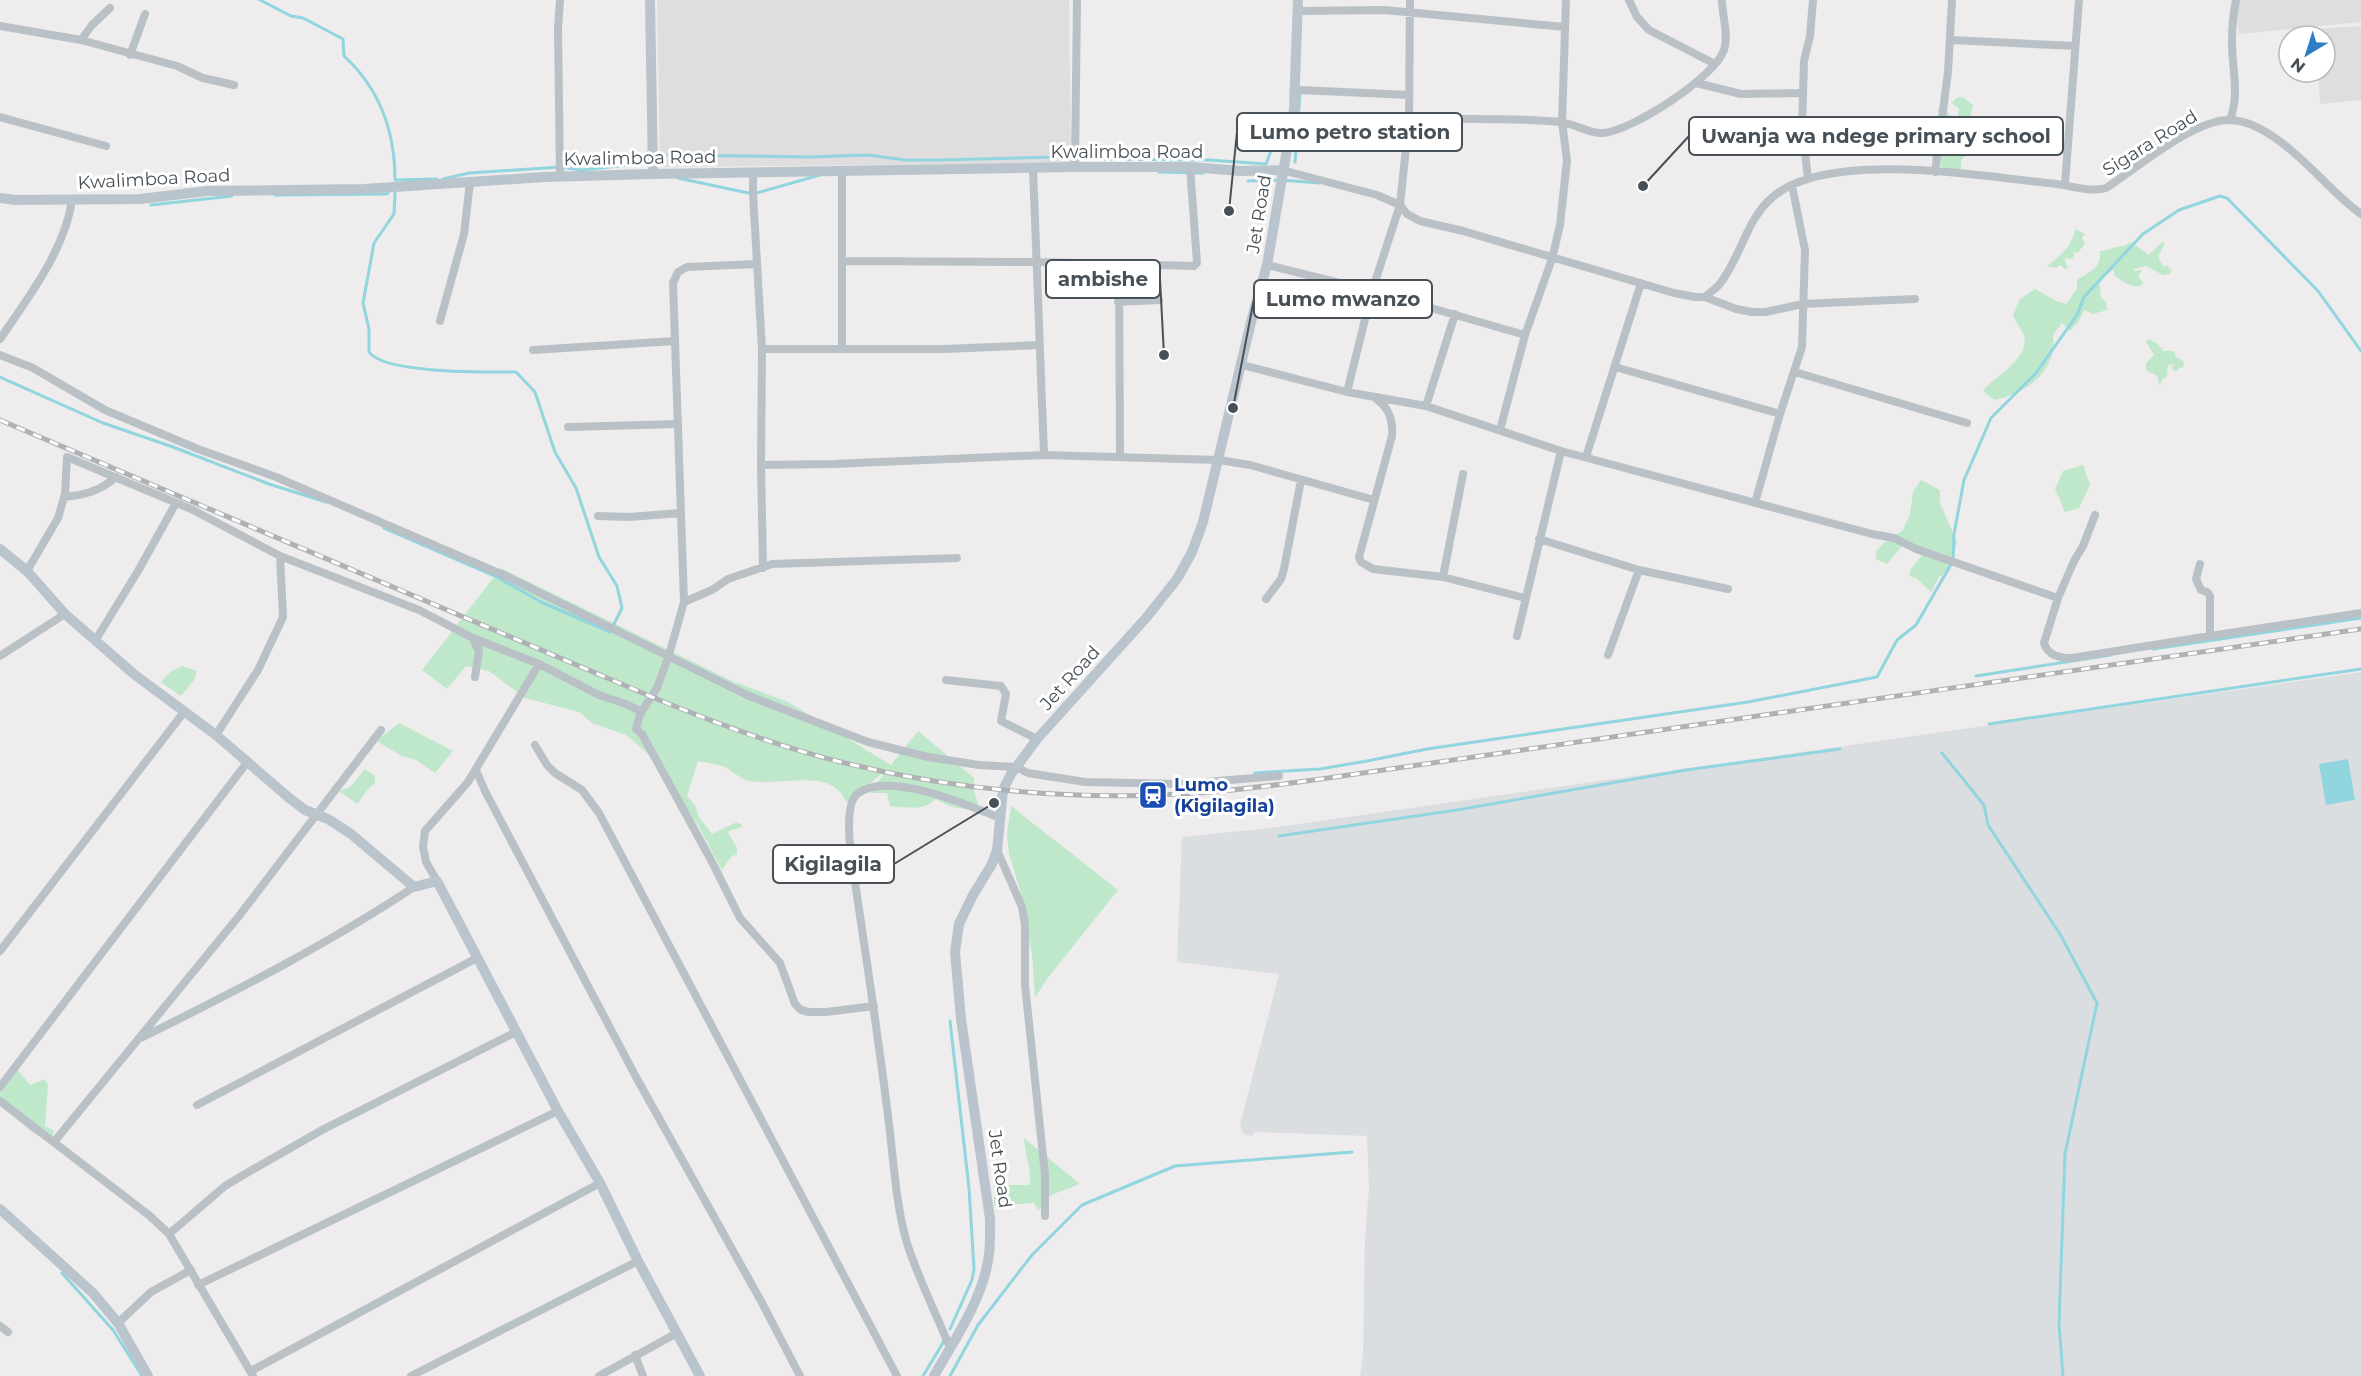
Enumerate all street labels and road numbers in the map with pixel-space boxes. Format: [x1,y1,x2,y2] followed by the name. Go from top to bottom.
[2098,105,2202,181] street label: Sigara Road
[1051,141,1203,163] street label: Kwalimboa Road
[563,146,717,170] street label: Kwalimboa Road
[77,164,231,194] street label: Kwalimboa Road
[1242,173,1276,256] street label: Jet Road
[1035,641,1105,715] street label: Jet Road
[983,1127,1016,1210] street label: Jet Road

